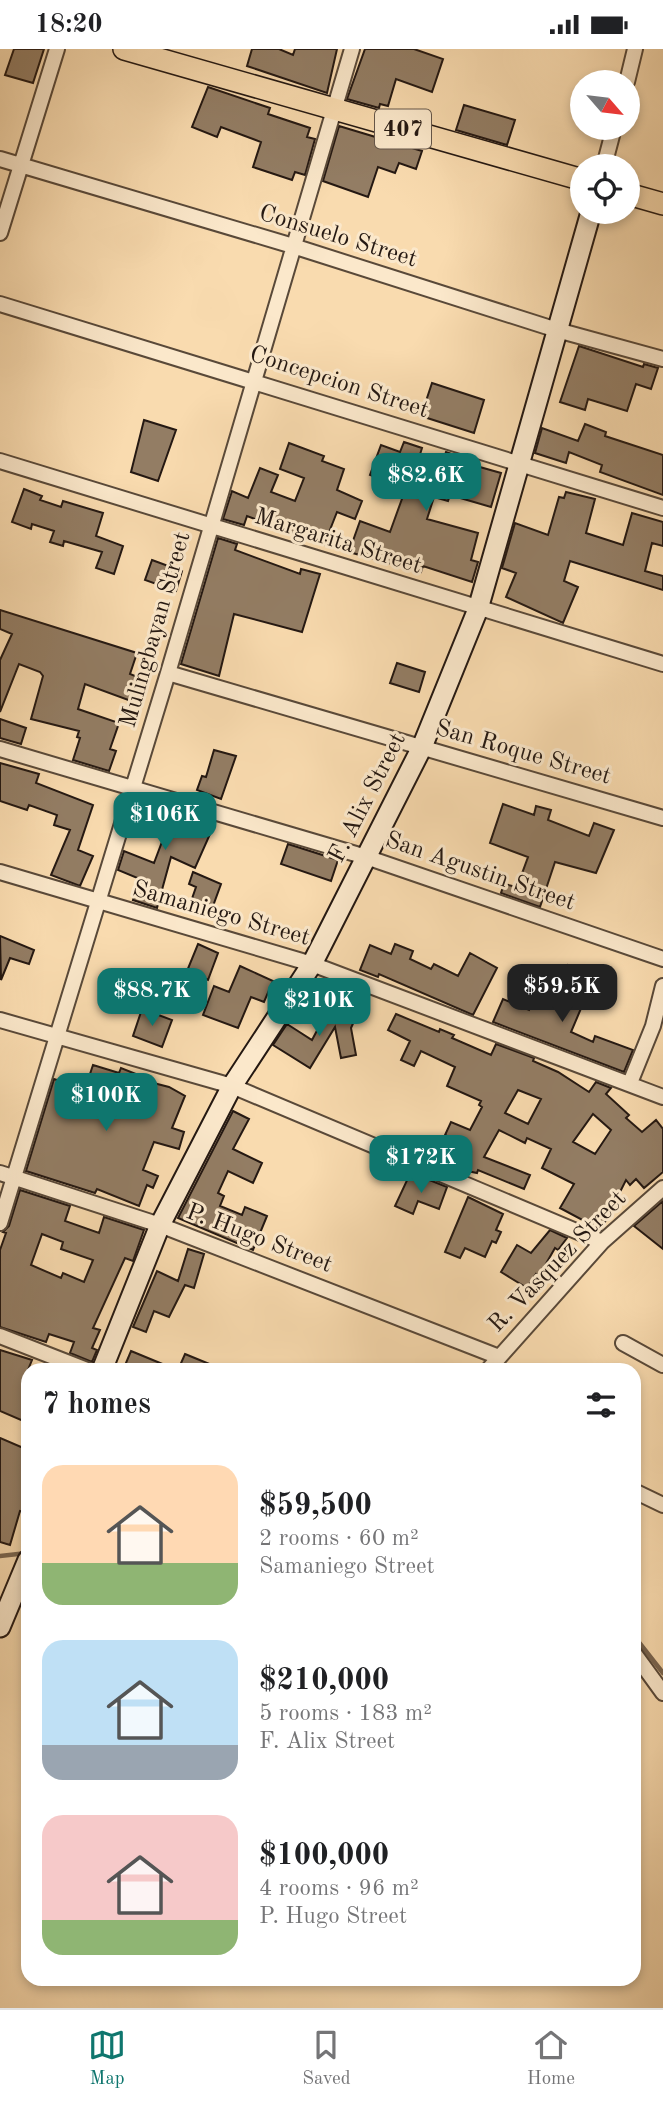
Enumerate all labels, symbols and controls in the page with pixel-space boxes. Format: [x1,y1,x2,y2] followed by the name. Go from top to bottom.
[35,12,103,38] text: 18:20
[570,70,640,140] north arrow
[570,70,640,224] map controls
[375,109,431,149] road number: 407
[570,154,640,224] button: locate
[256,202,420,272] street label: Consuelo Street
[246,343,432,423] street label: Concepcion Street
[369,454,483,513] pin: $82.6K
[387,464,465,487] text: $82.6K
[252,505,424,579] street label: Margarita Street
[117,529,195,731] street label: Mulingbayan Street
[432,716,614,790] street label: San Roque Street
[325,729,411,867] street label: F. Alix Street
[116,793,214,852] pin: $106K
[129,803,201,826] text: $106K
[382,828,578,916] street label: San Agustin Street
[130,877,312,951] street label: Samaniego Street
[505,965,619,1024] pin: $59.5K
[95,969,209,1028] pin: $88.7K
[523,975,601,998] text: $59.5K
[113,979,191,1002] text: $88.7K
[270,979,368,1038] pin: $210K
[283,989,355,1012] text: $210K
[57,1073,155,1133] pin: $100K
[70,1084,142,1107] text: $100K
[372,1135,470,1195] pin: $172K
[385,1146,457,1169] text: $172K
[485,1187,631,1337] street label: R. Vasquez Street
[183,1200,335,1278] street label: P. Hugo Street
[582,1386,620,1424] icon: filters
[42,1390,151,1420] text: 7 homes
[259,1491,372,1521] text: $59,500
[98,1493,182,1577] icon: home
[259,1527,419,1550] text: 2 rooms · 60 m²
[259,1555,435,1578] text: Samaniego Street
[259,1666,389,1696] text: $210,000
[98,1668,182,1752] icon: home
[259,1702,432,1725] text: 5 rooms · 183 m²
[259,1730,395,1753] text: F. Alix Street
[259,1841,389,1871] text: $100,000
[98,1843,182,1927] icon: home
[259,1877,419,1900] text: 4 rooms · 96 m²
[259,1905,407,1928] text: P. Hugo Street
[88,2026,126,2091] tab: Map
[302,2026,351,2091] tab: Saved
[527,2026,575,2091] tab: Home

